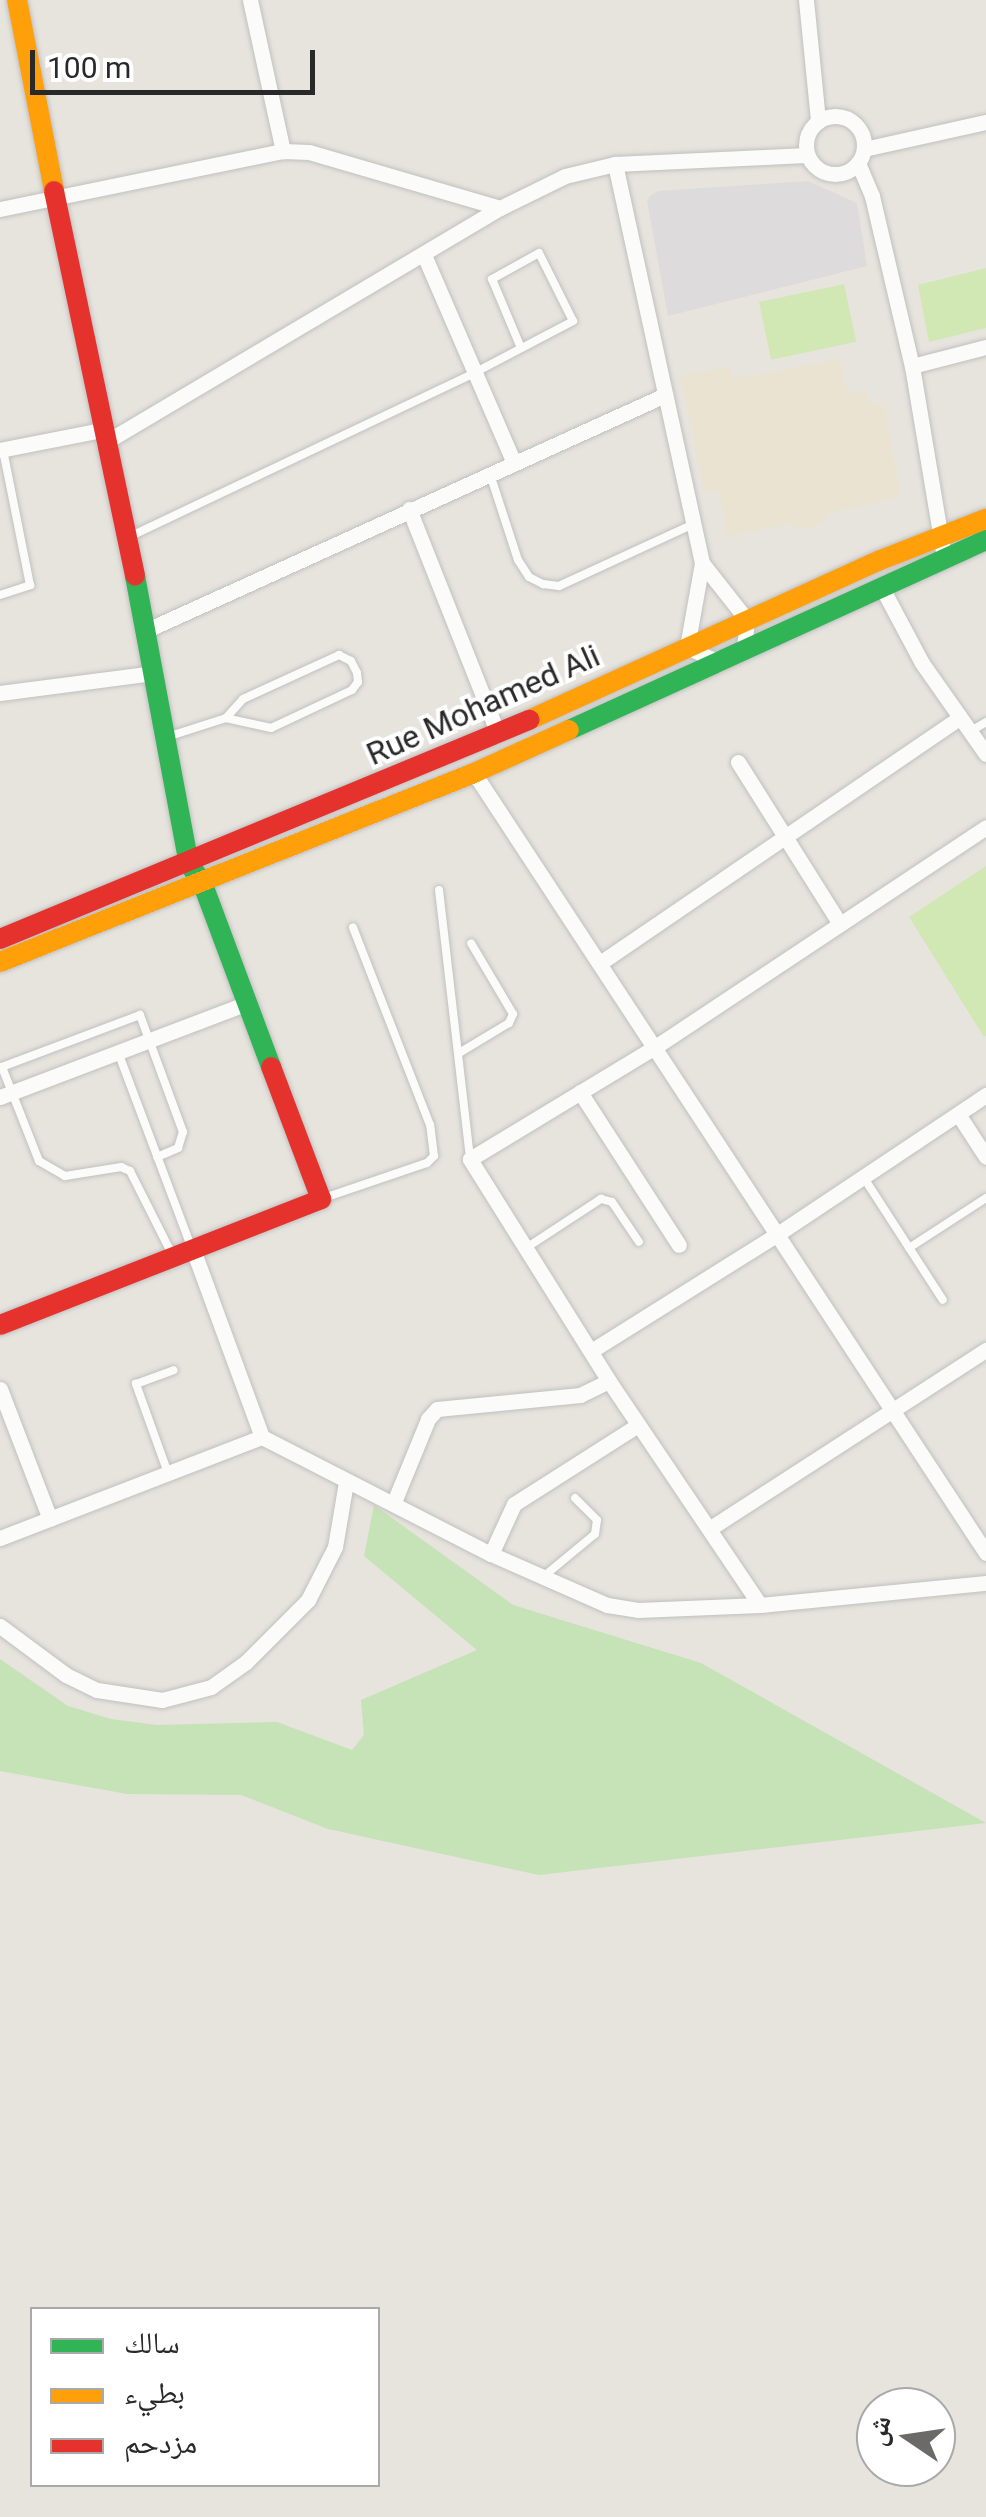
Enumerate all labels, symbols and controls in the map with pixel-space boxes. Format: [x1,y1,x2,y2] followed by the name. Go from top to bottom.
[35,30,320,92] scale bar
[47,50,131,85] text: 100 m
[361,636,605,774] street label: Rue Mohamed Ali
[30,2307,380,2487] legend
[124,2325,180,2360] text: سالك
[124,2375,185,2410] text: بطيء
[856,2387,956,2487] north arrow
[859,2412,898,2449] text: ش
[124,2425,197,2460] text: مزدحم

